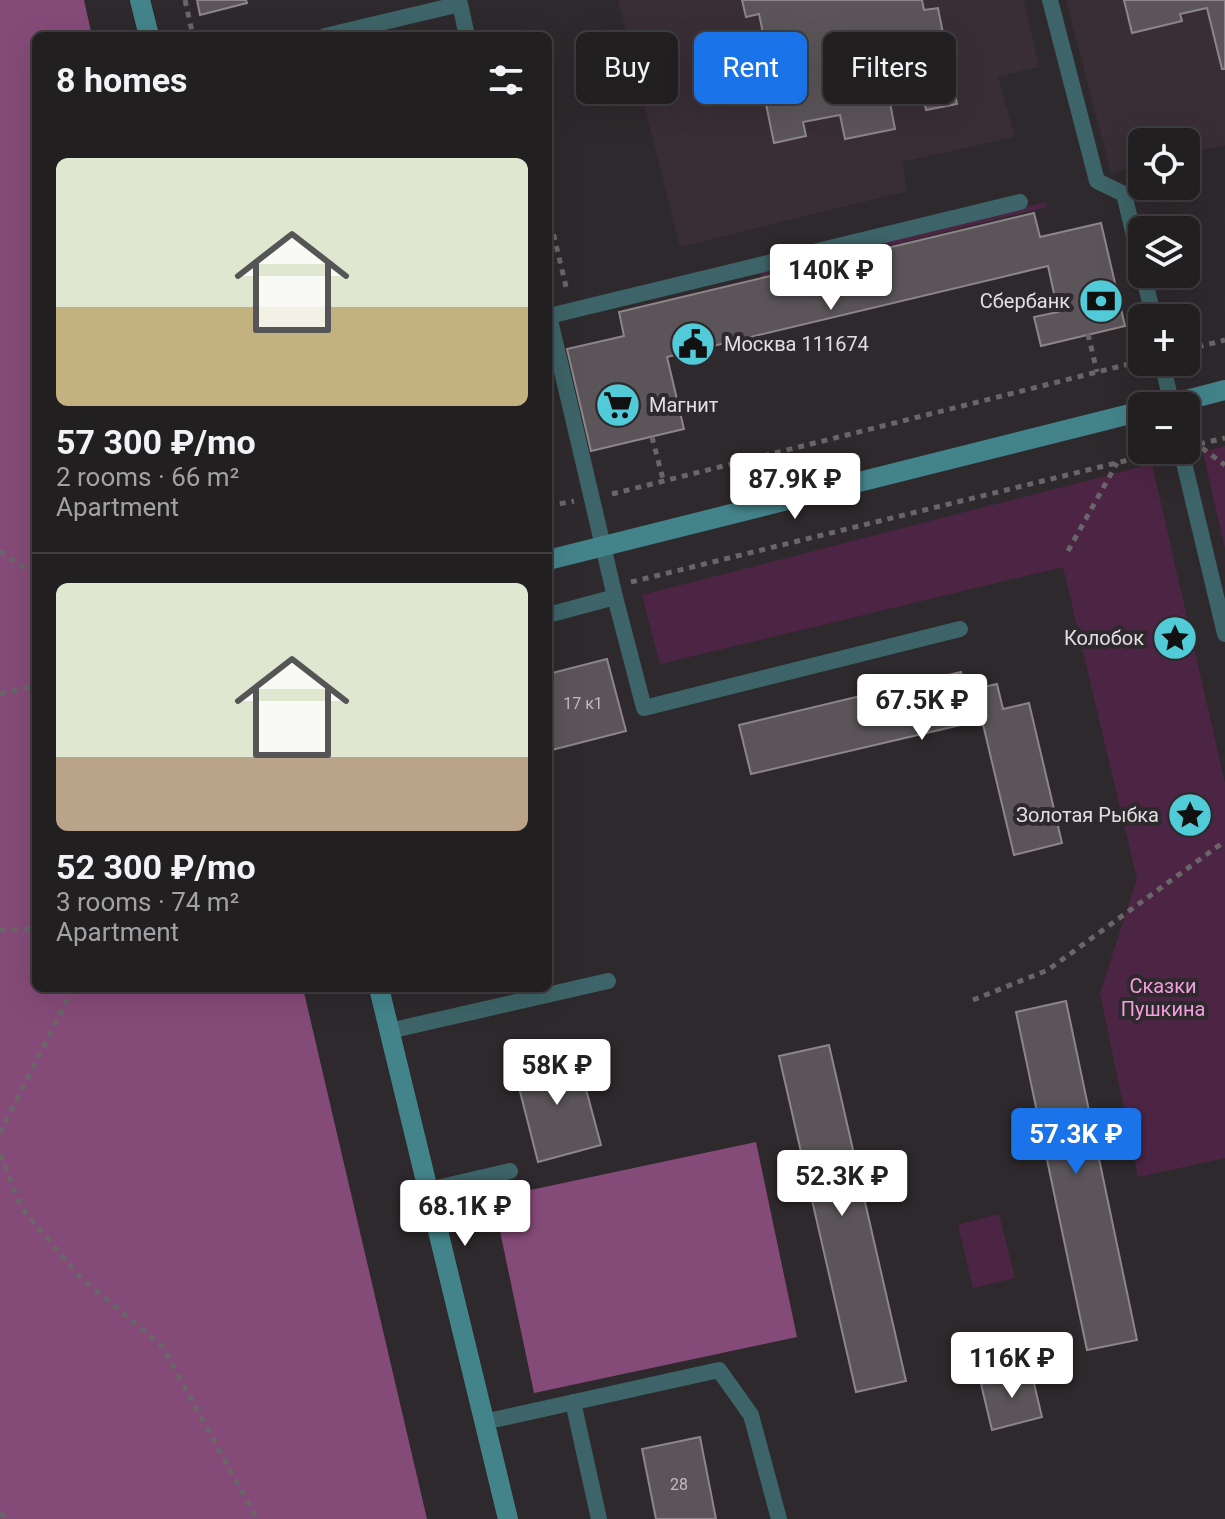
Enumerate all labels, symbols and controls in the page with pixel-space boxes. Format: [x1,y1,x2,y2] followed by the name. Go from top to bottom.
[576,32,678,104] chip: Buy
[694,32,807,104] chip: Rent
[823,32,956,104] chip: Filters
[484,58,528,102] icon: filters
[56,60,187,100] text: 8 homes
[1128,128,1200,464] map controls
[1128,128,1200,200] button: locate
[220,210,364,354] icon: home
[1128,216,1200,288] button: layers
[766,244,896,312] pin: 140K ₽
[788,255,874,285] text: 140K ₽
[1077,277,1125,325] bank icon: Сбербанк
[980,289,1070,313] place label: Сбербанк
[1128,304,1200,376] button: +
[669,320,717,368] public building icon: Москва 111674
[724,332,869,356] place label: Москва 111674
[594,381,642,429] supermarket icon: Магнит
[1128,392,1200,464] button: −
[649,393,719,417] place label: Магнит
[56,422,256,462] text: 57 300 ₽/mo
[721,453,869,521] pin: 87.9K ₽
[56,462,239,492] text: 2 rooms · 66 m²
[748,464,842,494] text: 87.9K ₽
[56,492,179,522] text: Apartment
[1151,614,1199,662] place icon: Колобок
[1064,626,1144,650] place label: Колобок
[220,635,364,779] icon: home
[848,674,996,742] pin: 67.5K ₽
[875,685,969,715] text: 67.5K ₽
[563,694,603,713] house number: 17 к1
[1166,791,1214,839] place icon: Золотая Рыбка
[1016,803,1159,827] place label: Золотая Рыбка
[56,847,256,887] text: 52 300 ₽/mo
[56,887,239,917] text: 3 rooms · 74 m²
[56,917,179,947] text: Apartment
[1121,974,1205,1021] park label: Сказки Пушкина
[501,1039,613,1107] pin: 58K ₽
[521,1050,593,1080] text: 58K ₽
[1002,1108,1150,1176] pin: 57.3K ₽
[1029,1119,1123,1149] text: 57.3K ₽
[768,1150,916,1218] pin: 52.3K ₽
[795,1161,889,1191] text: 52.3K ₽
[391,1180,539,1248] pin: 68.1K ₽
[418,1191,512,1221] text: 68.1K ₽
[947,1332,1077,1400] pin: 116K ₽
[969,1343,1055,1373] text: 116K ₽
[670,1475,688,1494] house number: 28

